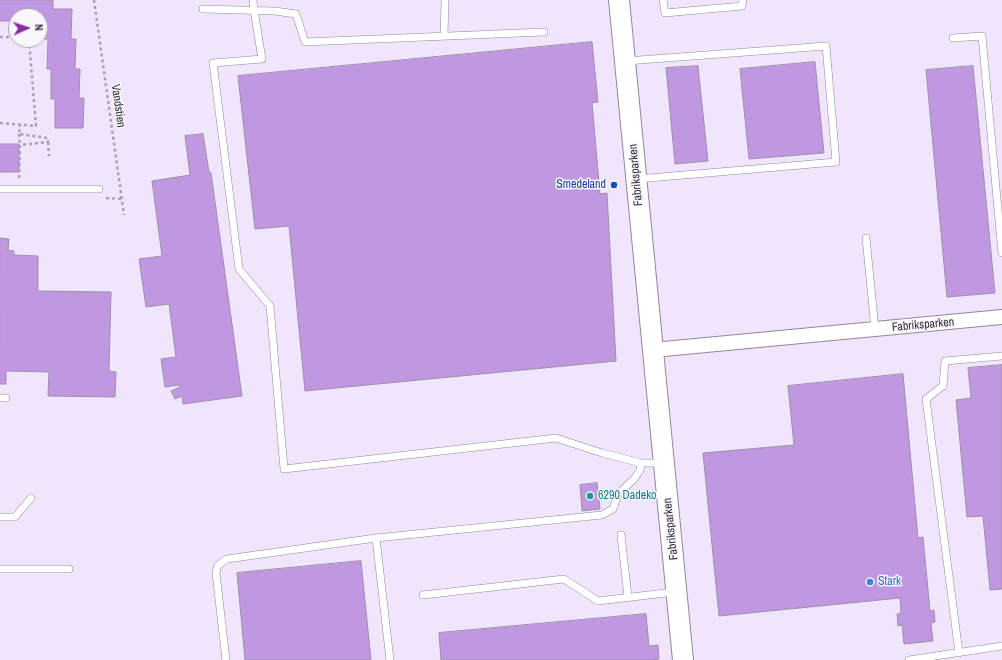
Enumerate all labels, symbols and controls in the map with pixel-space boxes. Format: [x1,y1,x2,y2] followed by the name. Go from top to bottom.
[8,8,48,48] north arrow
[32,24,46,31] text: N
[108,83,128,129] street label: Vandstien
[626,143,646,207] street label: Fabriksparken
[556,178,606,192] place label: Smedeland
[609,180,619,190] marker: Smedeland
[891,315,955,335] street label: Fabriksparken
[598,489,657,503] place label: 6290 Dadeko
[585,491,595,501] marker: 6290 Dadeko
[661,497,681,561] street label: Fabriksparken
[878,575,901,589] place label: Stark
[865,577,875,587] marker: Stark

